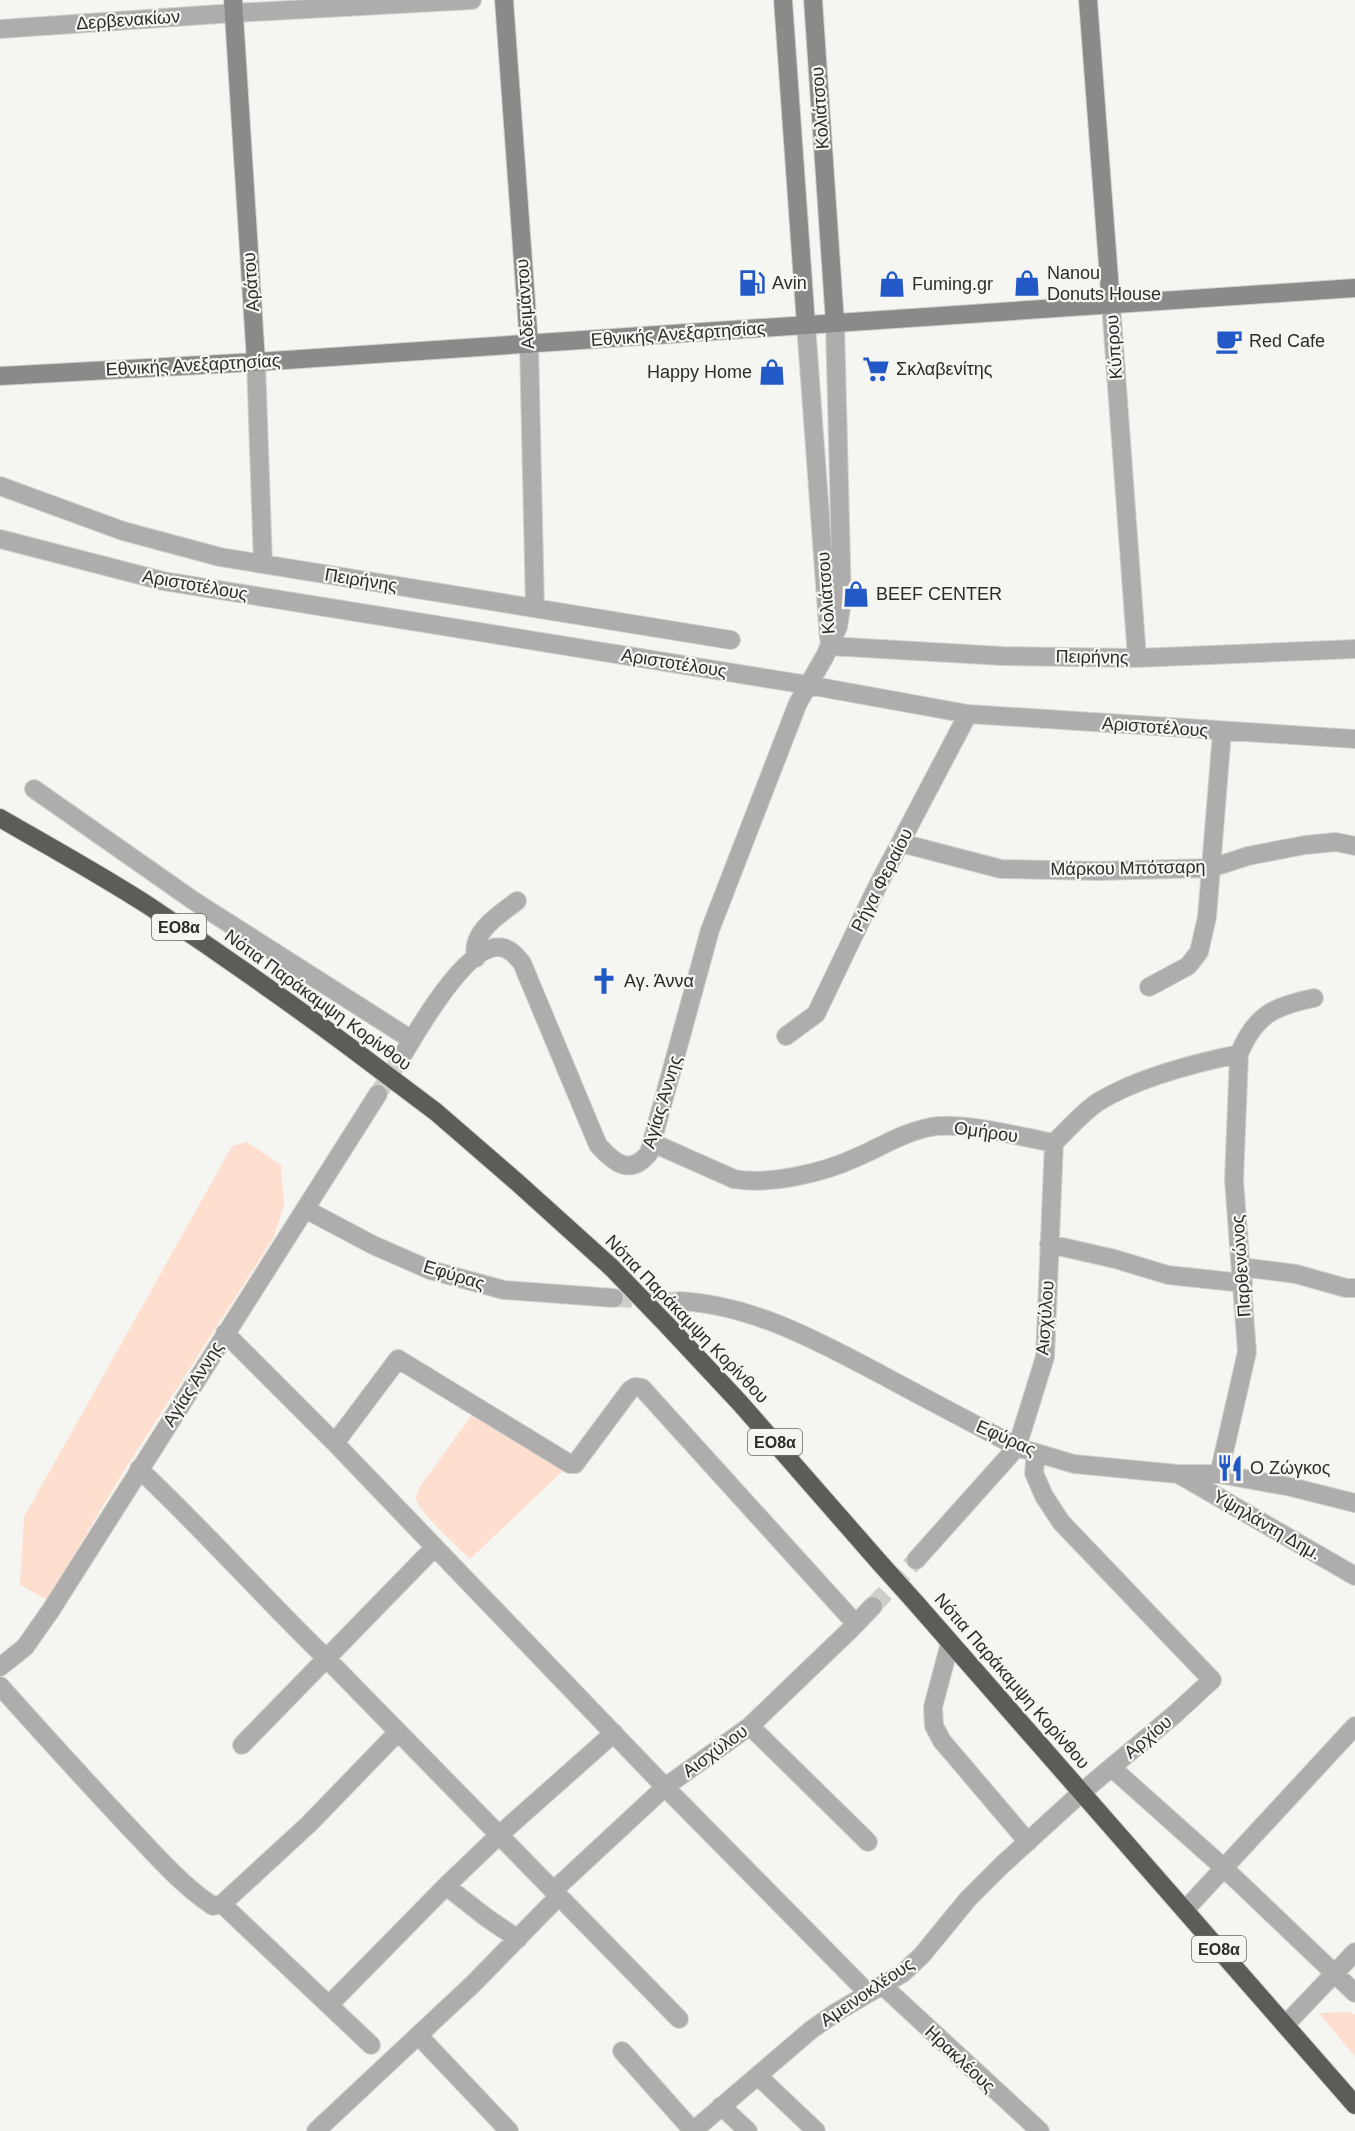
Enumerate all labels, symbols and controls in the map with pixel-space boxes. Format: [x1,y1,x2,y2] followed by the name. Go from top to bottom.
[75,6,181,34] street label: Δερβενακίων
[807,66,833,150] street label: Κολιάτσου
[239,252,263,312] street label: Αράτου
[512,258,538,350] street label: Αδειμάντου
[1047,263,1161,304] place label: Nanou Donuts House
[737,268,767,298] fuel station icon: Avin
[1012,268,1042,298] shop icon: Nanou Donuts House
[877,269,907,299] shop icon: Fuming.gr
[772,273,807,293] place label: Avin
[912,274,993,294] place label: Fuming.gr
[1102,314,1126,380] street label: Κύπρου
[590,318,766,350] street label: Εθνικής Ανεξαρτησίας
[1214,326,1244,356] cafe icon: Red Cafe
[1249,331,1325,351] place label: Red Cafe
[105,350,281,380] street label: Εθνικής Ανεξαρτησίας
[861,354,891,384] supermarket icon: Σκλαβενίτης
[757,357,787,387] shop icon: Happy Home
[896,359,993,379] place label: Σκλαβενίτης
[647,362,752,382] place label: Happy Home
[813,551,839,635] street label: Κολιάτσου
[323,564,399,596] street label: Πειρήνης
[141,566,249,604] street label: Αριστοτέλους
[841,579,871,609] shop icon: BEEF CENTER
[876,584,1002,604] place label: BEEF CENTER
[620,645,728,681] street label: Αριστοτέλους
[1055,646,1129,668] street label: Πειρήνης
[1101,713,1209,741] street label: Αριστοτέλους
[847,825,917,935] street label: Ρήγα Φεραίου
[1050,857,1206,879] street label: Μάρκου Μπότσαρη
[152,914,206,940] road number: ΕΟ8α
[221,926,415,1074] street label: Νότια Παράκαμψη Κορίνθου
[589,966,619,996] church icon: Αγ. Άννα
[624,971,694,991] place label: Αγ. Άννα
[638,1053,686,1151] street label: Αγίας Άννης
[953,1118,1019,1146] street label: Ομήρου
[1227,1214,1255,1318] street label: Παρθενώνος
[601,1231,773,1407] street label: Νότια Παράκαμψη Κορίνθου
[421,1256,487,1294] street label: Εφύρας
[1032,1280,1058,1356] street label: Αισχύλου
[159,1338,227,1430] street label: Αγίας Άννης
[973,1416,1039,1460] street label: Εφύρας
[748,1429,802,1455] road number: ΕΟ8α
[1215,1453,1245,1483] restaurant icon: Ο Ζώγκος
[1250,1458,1331,1478] place label: Ο Ζώγκος
[1209,1486,1325,1564] street label: Υψηλάντη Δημ.
[930,1589,1094,1773] street label: Νότια Παράκαμψη Κορίνθου
[1120,1711,1176,1763] street label: Αρχίου
[679,1721,751,1781] street label: Αισχύλου
[1192,1936,1246,1962] road number: ΕΟ8α
[817,1953,918,2030] street label: Αμεινοκλέους
[921,2022,999,2097] street label: Ηρακλέους

